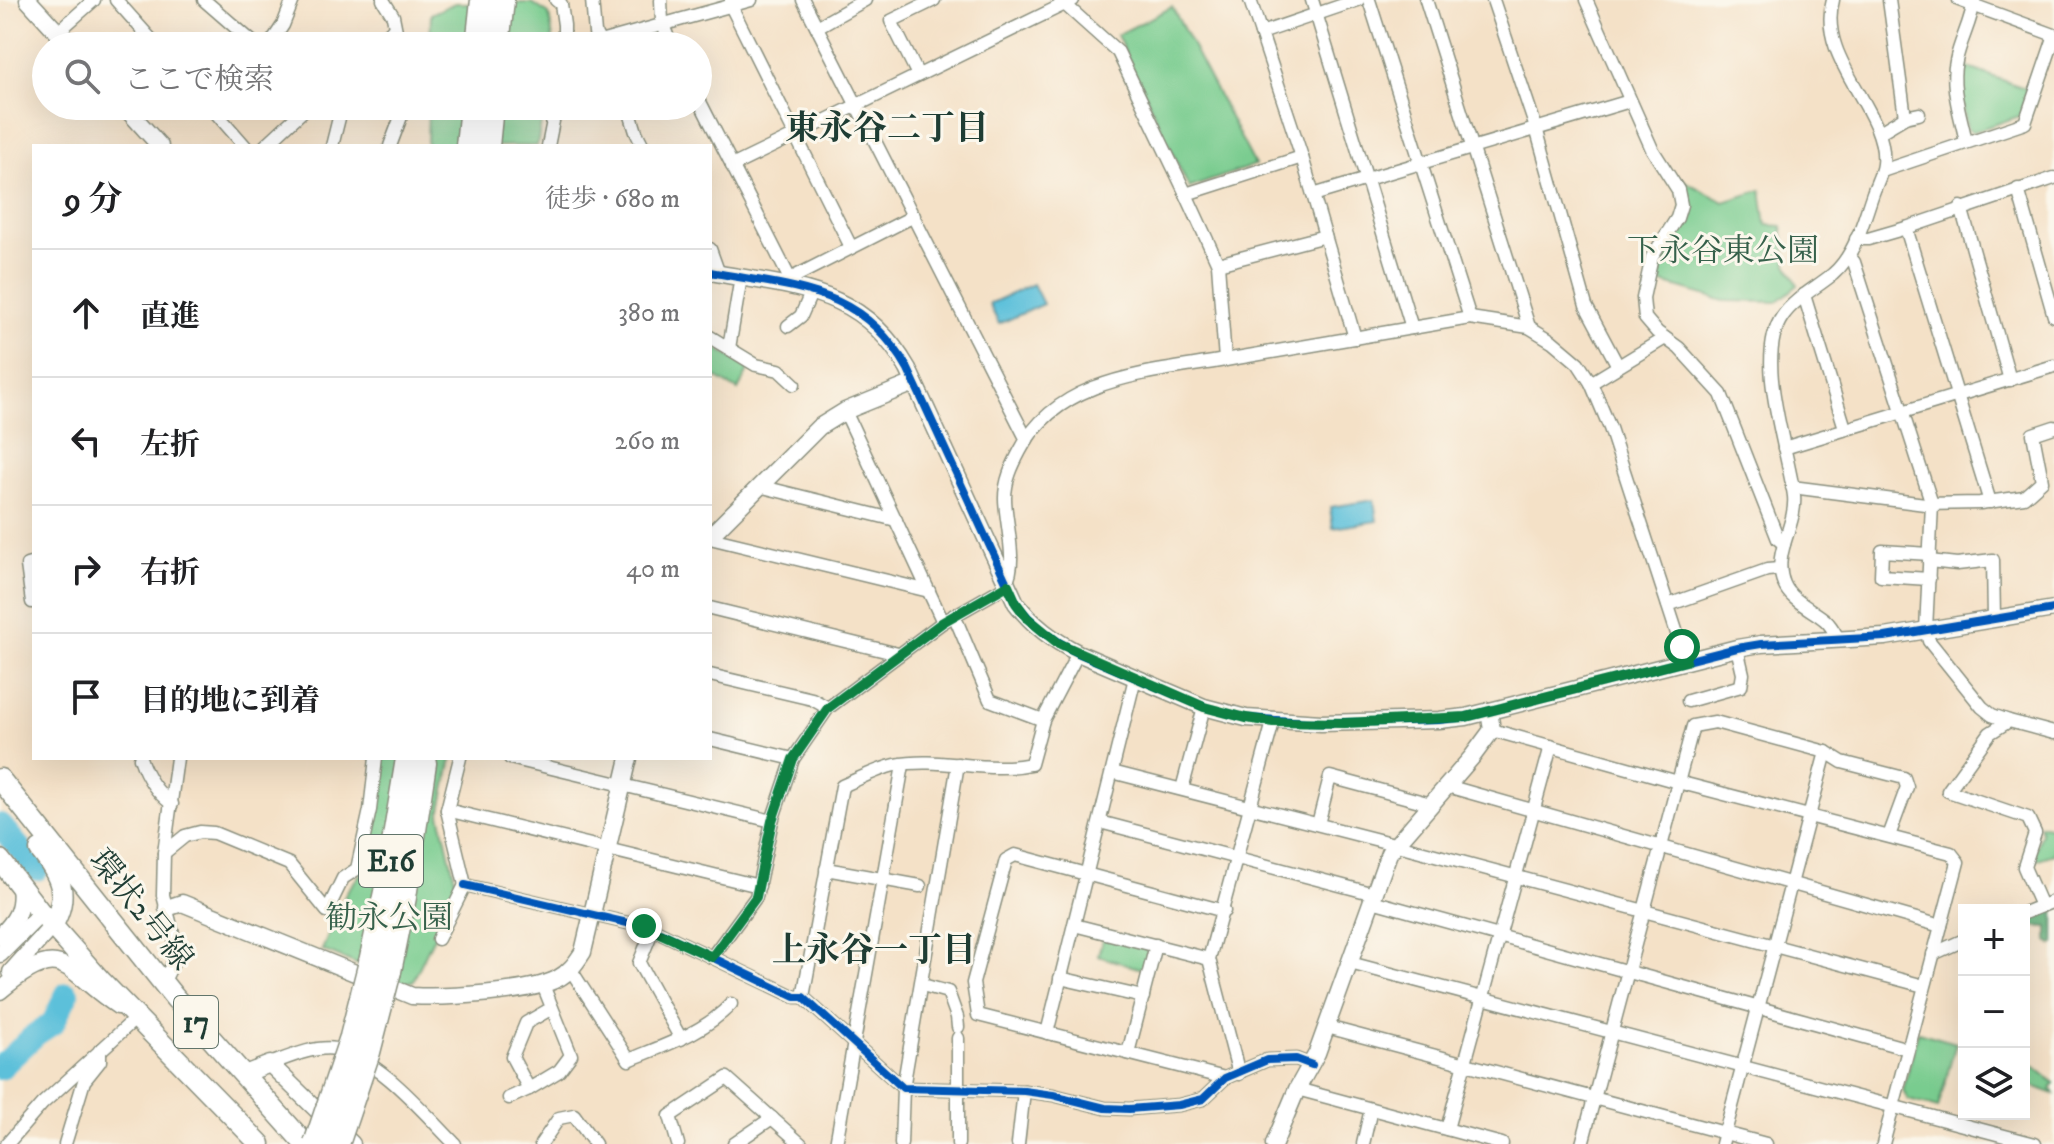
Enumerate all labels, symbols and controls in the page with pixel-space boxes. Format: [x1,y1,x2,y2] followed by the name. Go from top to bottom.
[32,32,712,120] search box
[60,54,104,98] icon: search
[124,62,274,99] text: ここで検索
[785,108,989,150] district label: 東永谷二丁目
[64,179,122,221] text: 9 分
[545,183,680,216] text: 徒歩 · 680 m
[1627,232,1819,272] park label: 下永谷東公園
[64,291,108,335] icon: ahead
[618,297,680,330] text: 380 m
[140,299,200,336] text: 直進
[64,419,108,463] icon: left
[615,425,680,458] text: 260 m
[140,427,200,464] text: 左折
[64,547,108,591] icon: right
[626,553,680,586] text: 40 m
[140,555,200,592] text: 右折
[1664,629,1700,665] route start
[64,675,108,719] icon: arrive
[140,683,320,720] text: 目的地に到着
[359,835,423,887] road number: E16
[80,842,201,979] street label: 環状2号線
[325,899,453,939] park label: 勧永公園
[1958,904,2030,1120] map controls
[1958,904,2030,976] button: +
[626,908,662,944] route end
[772,930,976,972] district label: 上永谷一丁目
[1958,976,2030,1048] button: −
[174,996,218,1048] road number: 17
[1958,1048,2030,1120] button: layers

